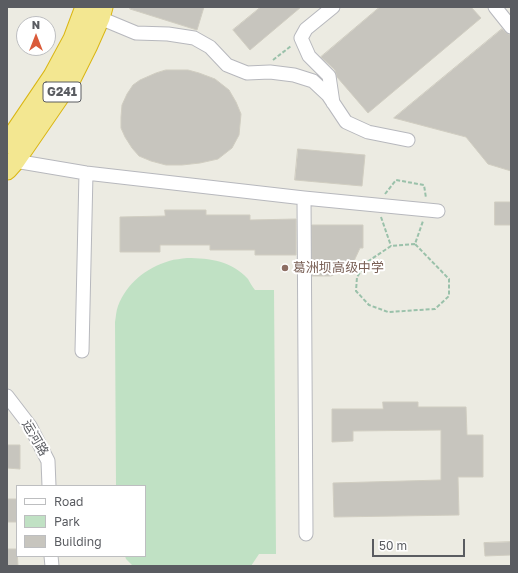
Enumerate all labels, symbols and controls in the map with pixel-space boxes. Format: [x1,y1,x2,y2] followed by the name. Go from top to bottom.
[16,16,56,56] north arrow
[32,18,40,31] text: N
[43,82,81,102] road number: G241
[293,260,384,276] place label: 葛洲坝高级中学
[280,263,290,273] marker: 葛洲坝高级中学
[18,417,52,459] street label: 运河路
[16,485,146,557] legend
[54,494,83,509] text: Road
[54,514,80,529] text: Park
[374,531,467,557] scale bar
[54,534,102,549] text: Building
[379,538,407,553] text: 50 m

